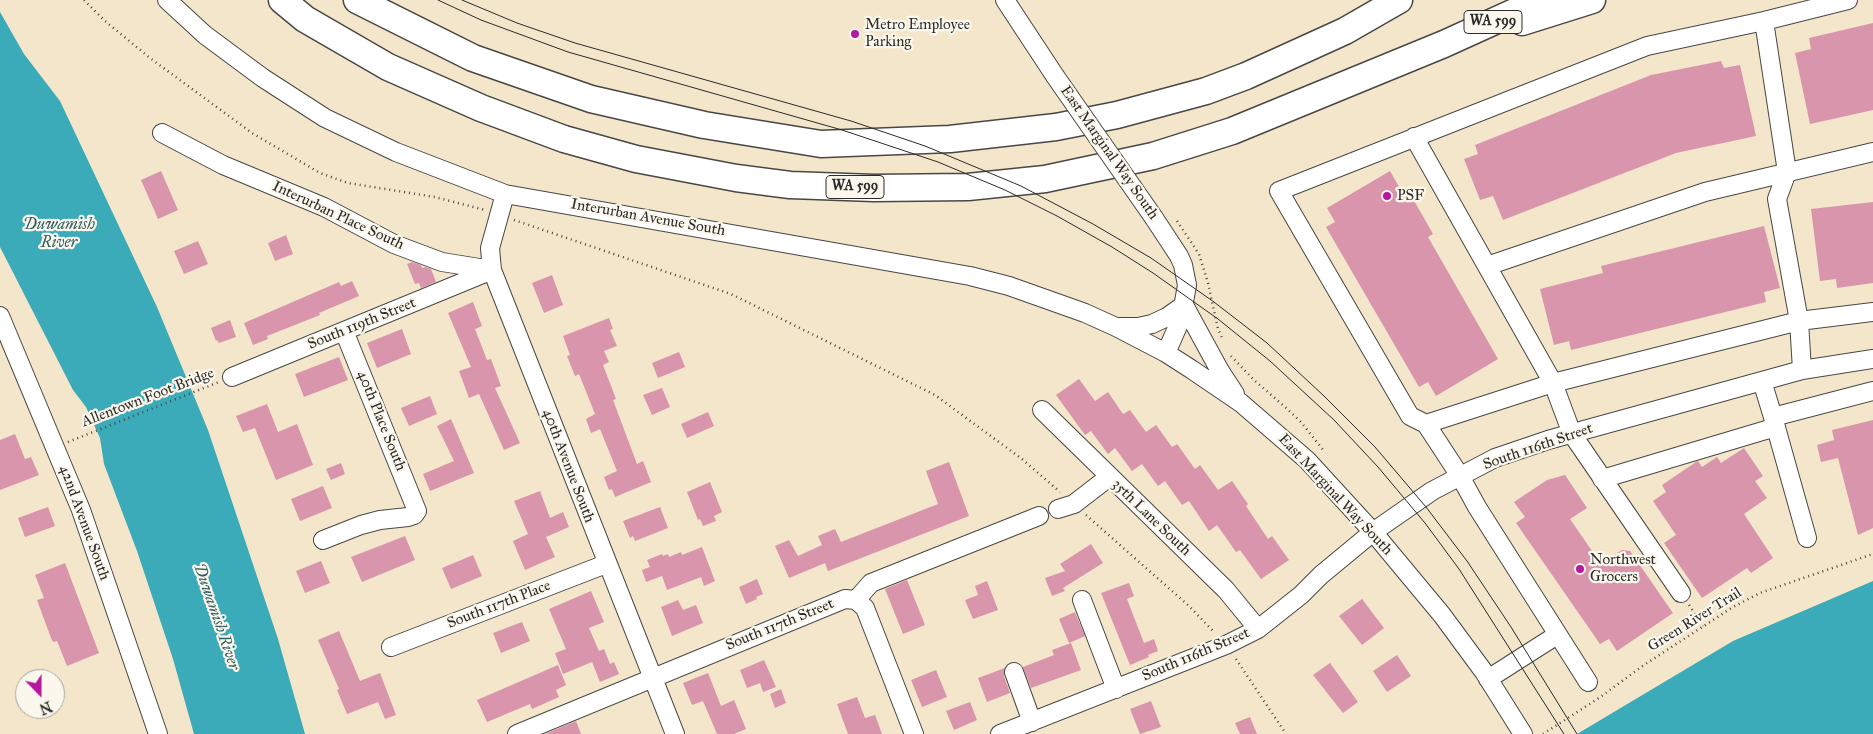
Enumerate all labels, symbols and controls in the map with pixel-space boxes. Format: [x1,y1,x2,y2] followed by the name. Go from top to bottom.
[1464,11,1522,34] road number: WA 599
[865,16,970,51] place label: Metro Employee Parking
[849,28,861,40] marker: Metro Employee Parking
[1056,83,1162,223] street label: East Marginal Way South
[826,176,884,198] road number: WA 599
[269,178,407,254] street label: Interurban Place South
[1397,187,1424,205] place label: PSF
[1381,190,1393,202] marker: PSF
[569,196,727,240] street label: Interurban Avenue South
[23,215,95,253] water label: Duwamish River
[305,294,419,354] street label: South 119th Street
[79,364,217,432] street label: Allentown Foot Bridge
[353,368,409,474] street label: 40th Place South
[538,407,598,525] street label: 40th Avenue South
[1481,420,1595,474] street label: South 116th Street
[1274,431,1396,559] street label: East Marginal Way South
[55,463,113,583] street label: 42nd Avenue South
[1108,476,1194,560] street label: 35th Lane South
[1590,551,1656,586] place label: Northwest Grocers
[189,561,243,673] water label: Duwamish River
[1574,563,1586,575] marker: Northwest Grocers
[445,577,553,633] street label: South 117th Place
[1645,584,1745,656] street label: Green River Trail
[723,595,837,655] street label: South 117th Street
[1140,624,1252,686] street label: South 116th Street
[15,669,65,719] north arrow
[37,697,54,718] text: N

